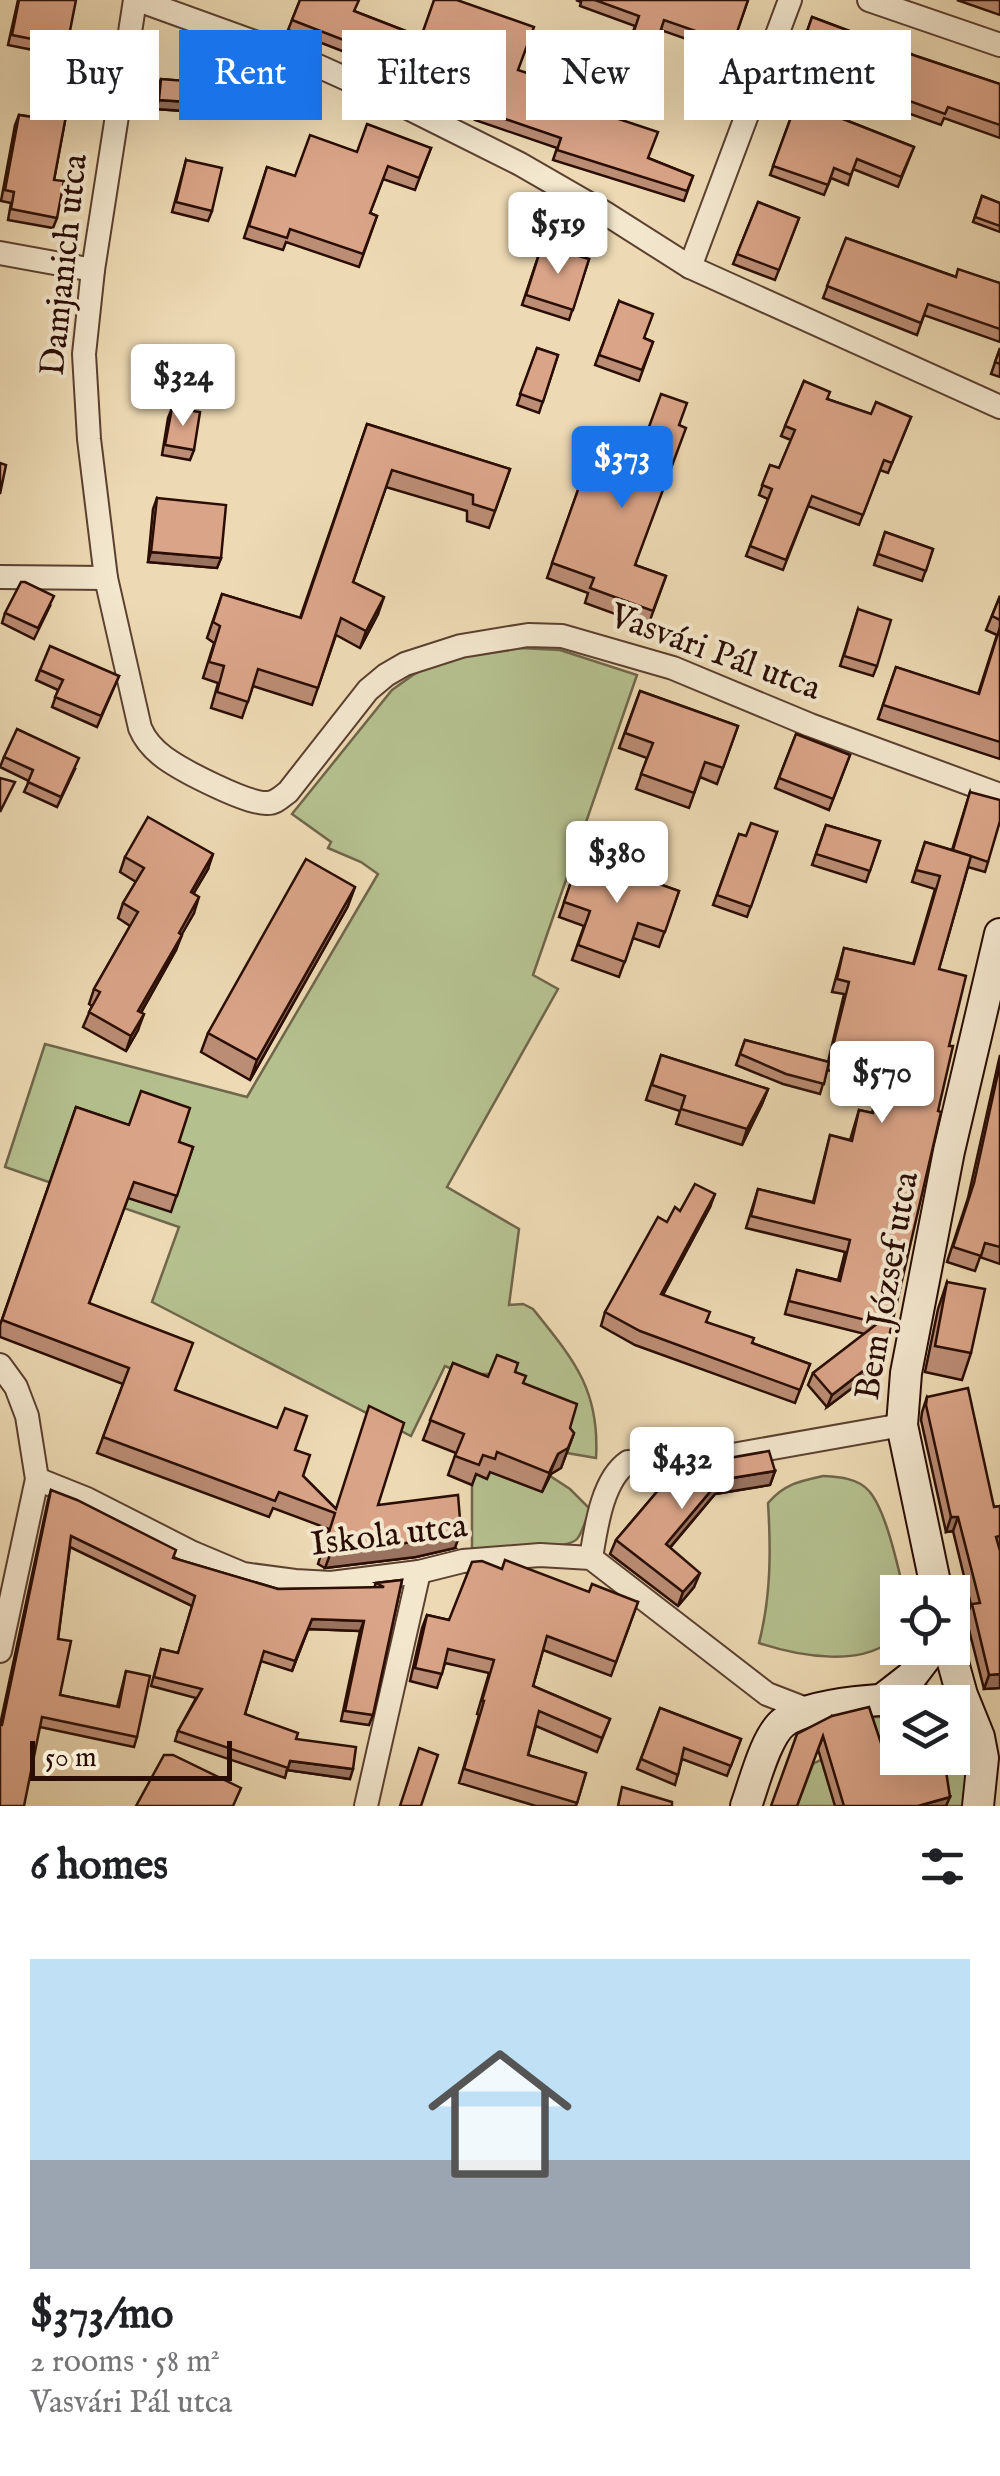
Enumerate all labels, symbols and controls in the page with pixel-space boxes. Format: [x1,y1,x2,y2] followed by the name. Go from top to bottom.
[30,30,159,120] chip: Buy
[179,30,322,120] chip: Rent
[342,30,506,120] chip: Filters
[526,30,664,120] chip: New
[684,30,911,120] chip: Apartment
[31,151,99,378] street label: Damjanich utca
[499,192,617,277] pin: $519
[530,204,586,245] text: $519
[124,344,242,429] pin: $324
[153,356,213,397] text: $324
[563,426,681,511] pin: $373
[594,438,650,479] text: $373
[602,594,827,712] street label: Vasvári Pál utca
[558,821,676,906] pin: $380
[588,833,646,874] text: $380
[823,1041,941,1126] pin: $570
[852,1053,912,1094] text: $570
[846,1167,930,1404] street label: Bem József utca
[623,1427,741,1512] pin: $432
[652,1439,712,1480] text: $432
[308,1504,471,1568] street label: Iskola utca
[880,1575,970,1775] map controls
[880,1575,970,1665] button: locate
[880,1685,970,1775] button: layers
[30,1736,232,1780] scale bar
[45,1741,97,1776] text: 50 m
[915,1839,970,1894] icon: filters
[30,1840,168,1893] text: 6 homes
[410,2024,590,2204] icon: home
[30,2289,174,2342] text: $373/mo
[30,2342,220,2383] text: 2 rooms · 58 m²
[30,2383,232,2424] text: Vasvári Pál utca

